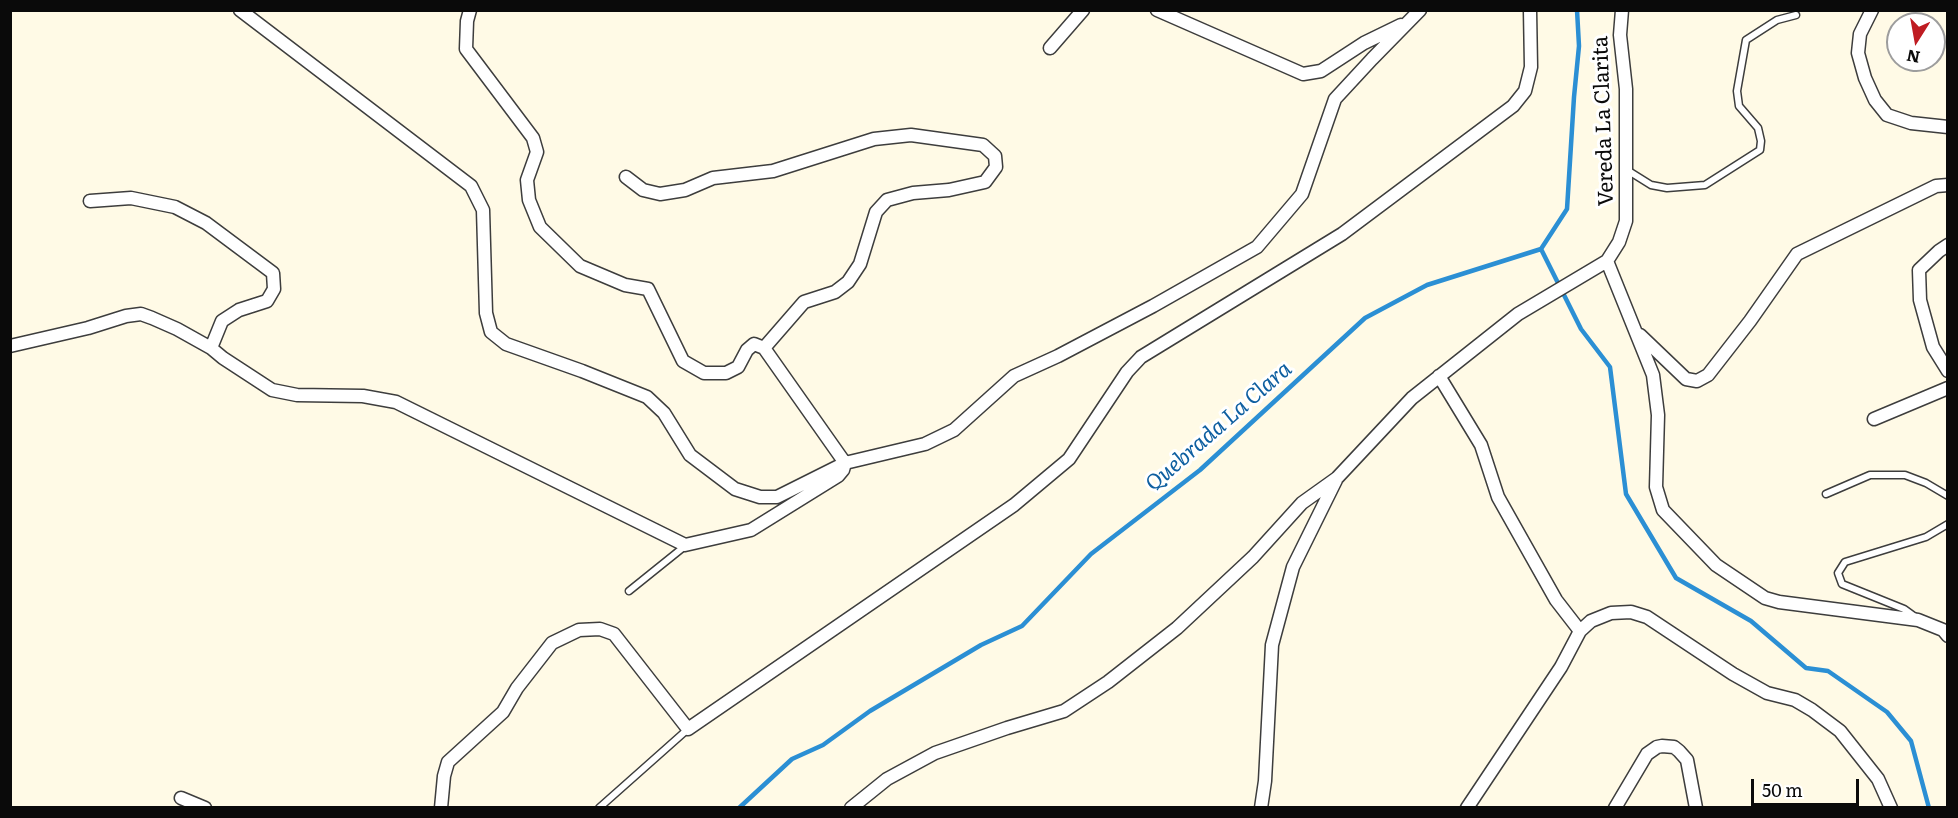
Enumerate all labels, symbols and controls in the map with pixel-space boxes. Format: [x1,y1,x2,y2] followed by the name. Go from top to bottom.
[1886,12,1946,72] north arrow
[1588,35,1620,207] street label: Vereda La Clarita
[1904,45,1922,71] text: N
[1141,356,1297,498] water label: Quebrada La Clara
[1754,767,1862,805] scale bar
[1762,776,1803,803] text: 50 m

